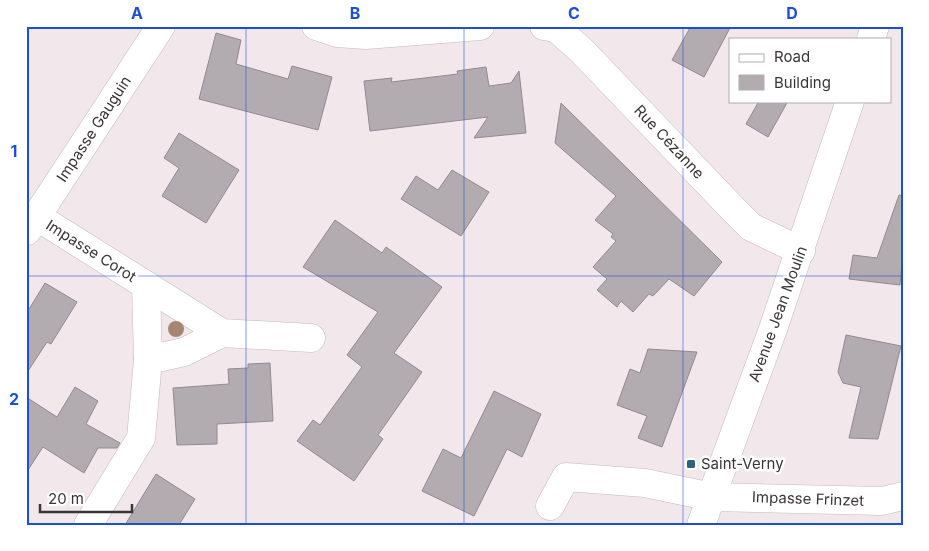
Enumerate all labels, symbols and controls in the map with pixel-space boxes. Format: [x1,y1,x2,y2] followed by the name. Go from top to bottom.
[131,3,143,23] text: A
[350,3,360,23] text: B
[568,3,580,23] text: C
[786,3,798,23] text: D
[729,38,892,102] legend
[774,47,810,66] text: Road
[52,72,135,185] street label: Impasse Gauguin
[774,73,831,92] text: Building
[630,101,708,183] street label: Rue Cézanne
[11,141,17,161] text: 1
[43,215,140,286] street label: Impasse Corot
[744,243,811,384] street label: Avenue Jean Moulin
[9,389,19,409] text: 2
[701,454,784,473] place label: Saint-Verny
[685,458,697,470] marker: Saint-Verny
[40,481,132,513] scale bar
[752,487,865,510] street label: Impasse Frinzet
[48,489,84,508] text: 20 m

